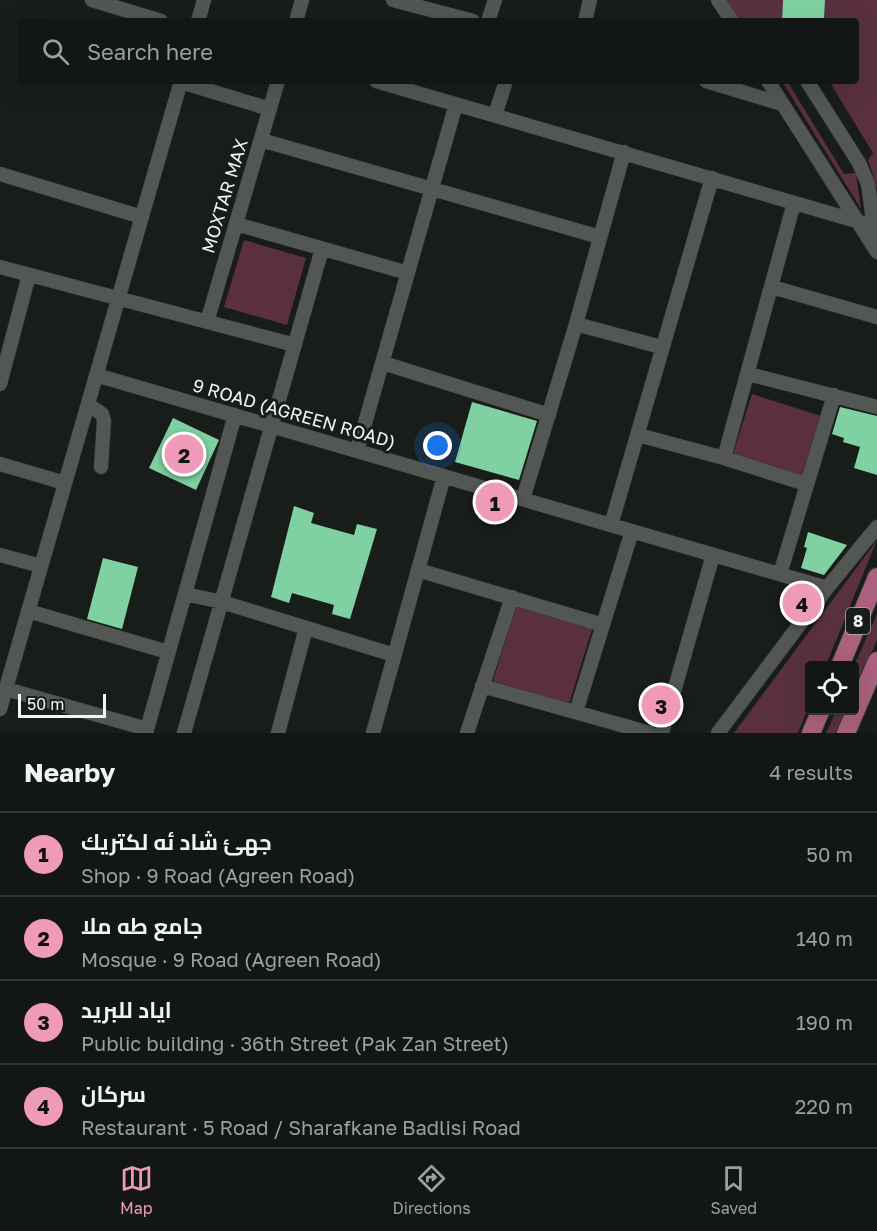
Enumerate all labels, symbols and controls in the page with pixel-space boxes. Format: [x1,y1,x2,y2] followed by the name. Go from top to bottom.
[18,18,859,84] search box
[39,35,72,68] icon: search
[87,38,213,65] text: Search here
[196,136,252,256] street label: MOXTAR MAX
[190,374,398,453] street label: 9 ROAD (AGREEN ROAD)
[423,431,452,460] your location
[164,432,204,476] pin: 2
[476,480,514,524] pin: 1
[782,580,822,626] pin: 4
[846,608,870,634] road number: 8
[805,661,859,715] map controls
[805,661,859,715] button: locate
[642,682,680,728] pin: 3
[18,691,106,718] scale bar
[27,694,64,714] text: 50 m
[24,757,115,788] text: Nearby
[769,760,853,784] text: 4 results
[81,828,272,855] text: جهئ شاد ئه لكتريك
[38,842,49,866] text: 1
[806,842,853,866] text: 50 m
[81,863,355,887] text: Shop · 9 Road (Agreen Road)
[81,912,203,939] text: جامع طه ملا
[37,926,50,950] text: 2
[796,926,853,950] text: 140 m
[81,947,382,971] text: Mosque · 9 Road (Agreen Road)
[81,996,172,1023] text: اياد للبريد
[37,1010,50,1034] text: 3
[796,1010,853,1034] text: 190 m
[81,1031,509,1055] text: Public building · 36th Street (Pak Zan Street)
[81,1080,146,1107] text: سركان
[37,1094,50,1118] text: 4
[795,1094,853,1118] text: 220 m
[81,1115,521,1139] text: Restaurant · 5 Road / Sharafkane Badlisi Road
[120,1162,153,1218] tab: Map
[393,1162,471,1218] tab: Directions
[710,1162,757,1218] tab: Saved

